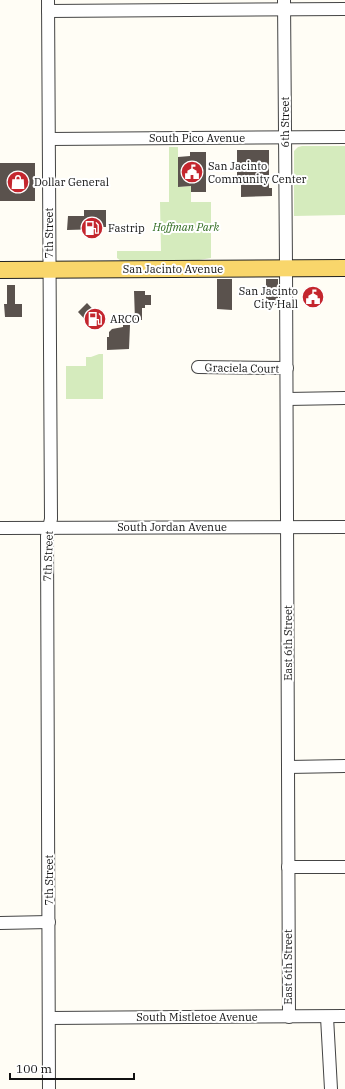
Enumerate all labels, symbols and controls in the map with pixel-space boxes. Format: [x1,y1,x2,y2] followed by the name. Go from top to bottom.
[278,96,292,147] street label: 6th Street
[149,131,245,145] street label: South Pico Avenue
[179,159,205,185] public building icon: San Jacinto Community Center
[208,159,307,186] place label: San Jacinto Community Center
[5,169,31,195] shop icon: Dollar General
[34,175,109,189] place label: Dollar General
[42,207,56,258] street label: 7th Street
[79,215,105,241] fuel station icon: Fastrip
[152,220,220,234] park label: Hoffman Park
[108,221,145,235] place label: Fastrip
[123,262,223,276] street label: San Jacinto Avenue
[239,284,298,311] place label: San Jacinto City Hall
[300,284,326,310] public building icon: San Jacinto City Hall
[82,306,108,332] fuel station icon: ARCO
[110,312,140,326] place label: ARCO
[205,360,280,376] street label: Graciela Court
[117,520,227,534] street label: South Jordan Avenue
[40,530,56,582] street label: 7th Street
[281,605,295,681] street label: East 6th Street
[42,854,56,905] street label: 7th Street
[281,929,295,1005] street label: East 6th Street
[136,1010,258,1024] street label: South Mistletoe Avenue
[10,1055,134,1081] scale bar
[16,1061,52,1076] text: 100 m

